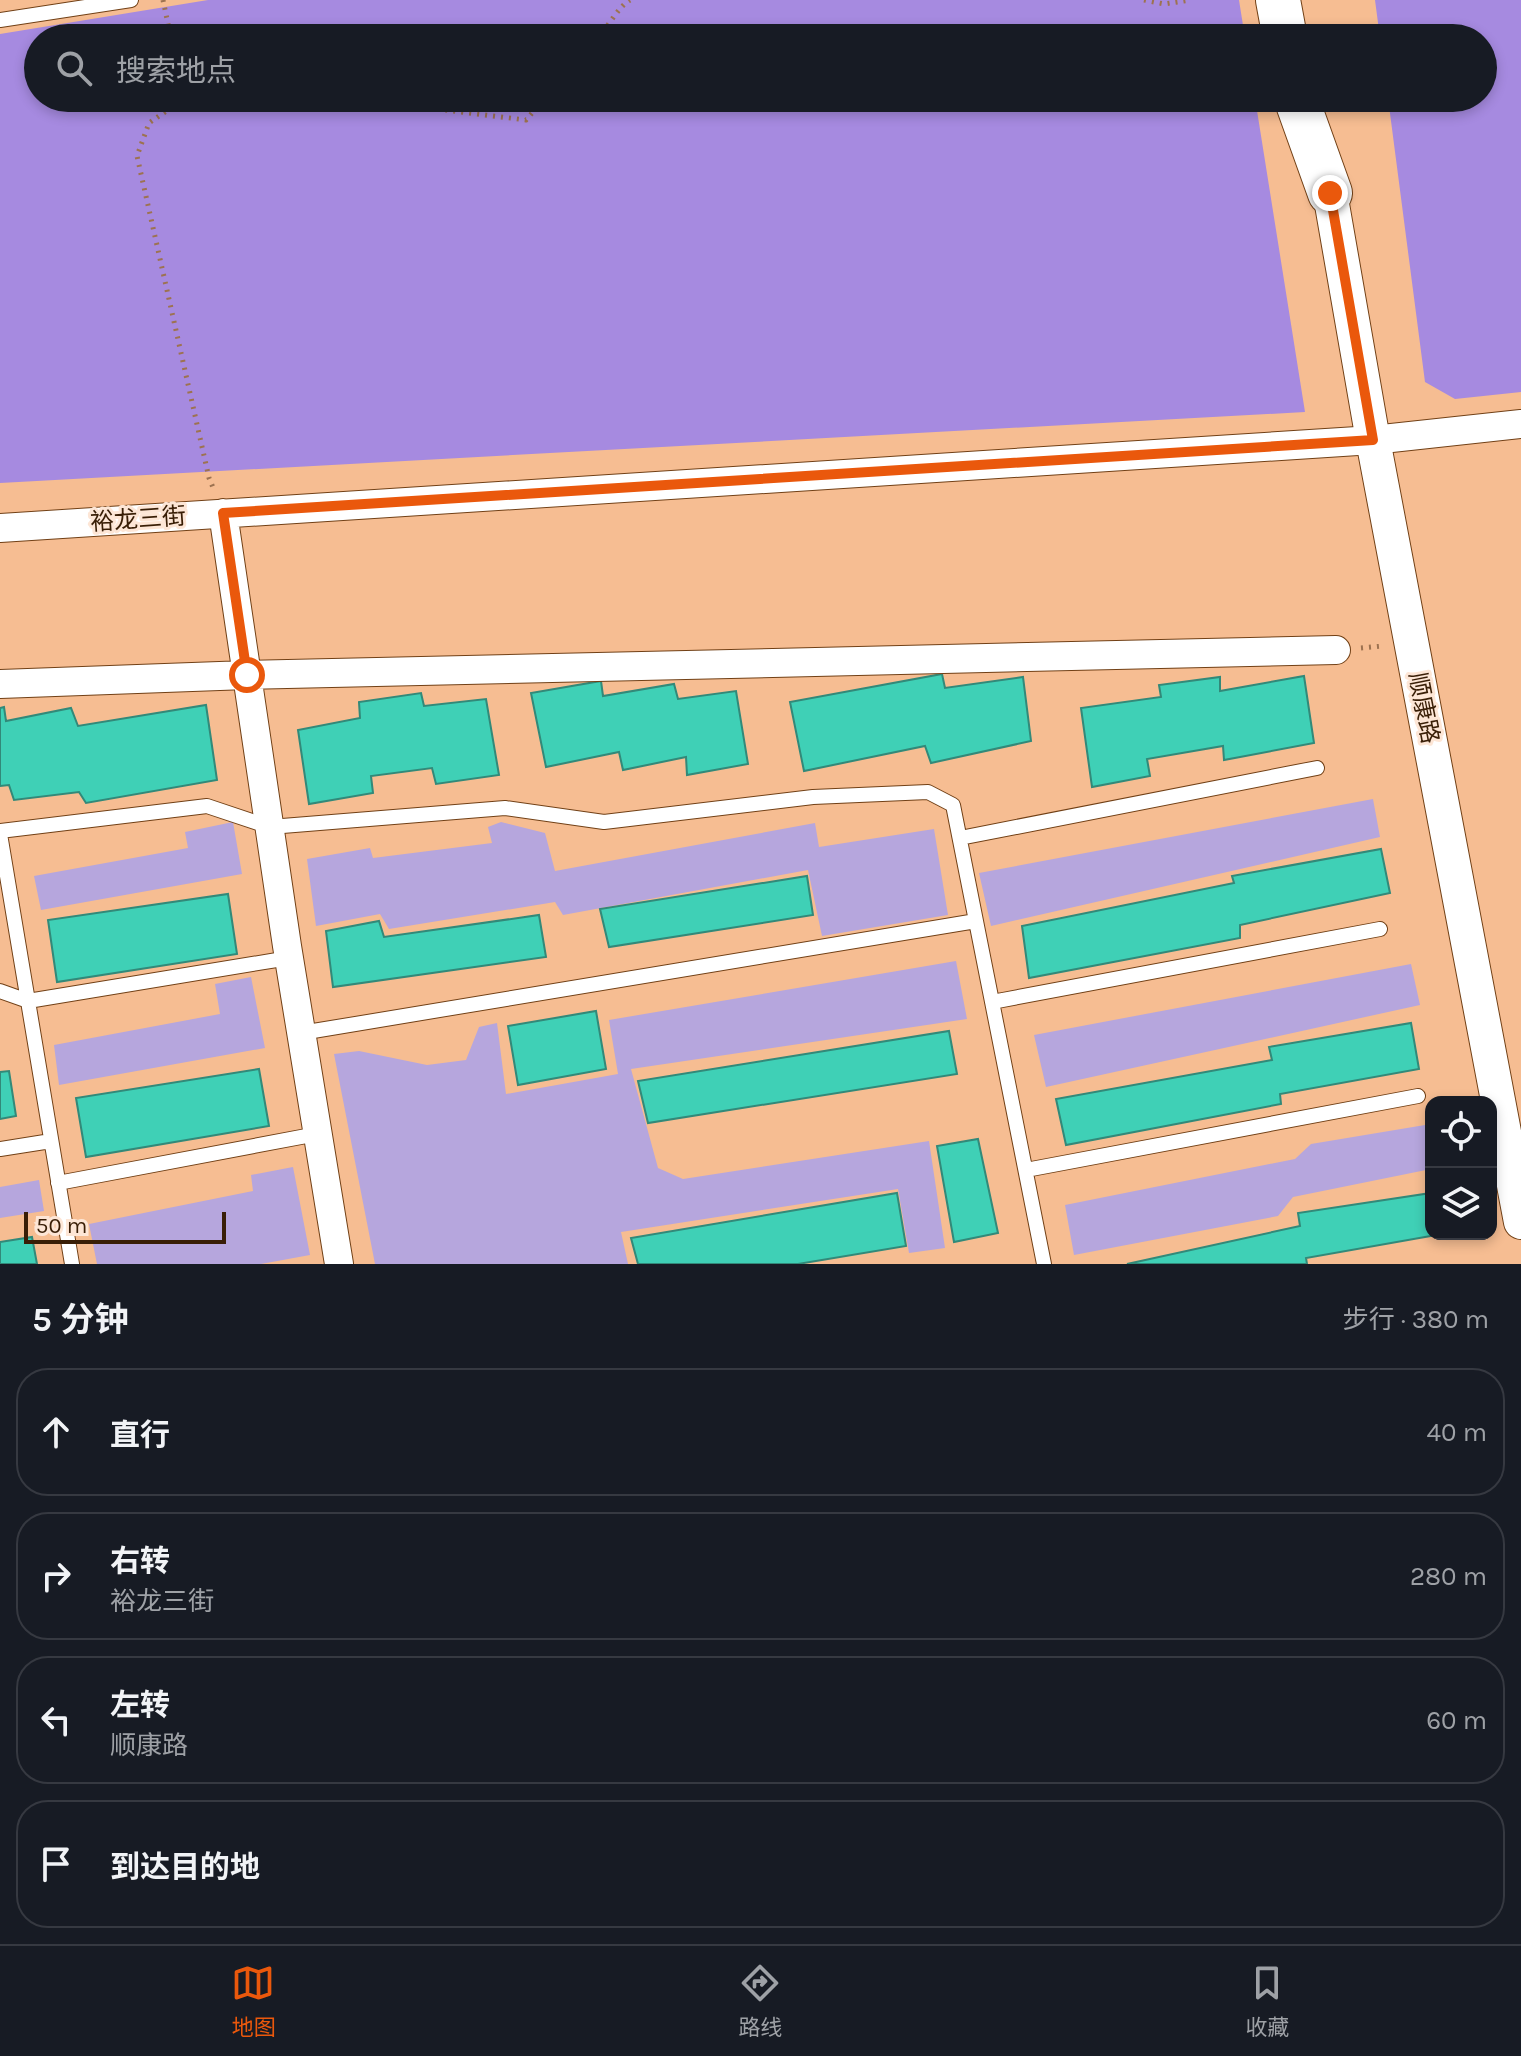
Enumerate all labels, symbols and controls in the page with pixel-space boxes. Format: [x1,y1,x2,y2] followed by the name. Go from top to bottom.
[24,24,1497,112] search box
[52,46,96,90] icon: search
[116,53,236,89] text: 搜索地点
[1312,175,1348,211] route end
[89,502,187,536] street label: 裕龙三街
[229,657,265,693] route start
[1403,670,1445,746] street label: 顺康路
[1425,1096,1497,1240] map controls
[1425,1096,1497,1168] button: locate
[1425,1168,1497,1240] button: layers
[24,1208,226,1244] scale bar
[36,1213,87,1239] text: 50 m
[32,1300,128,1340] text: 5 分钟
[1343,1304,1489,1335] text: 步行 · 380 m
[34,1410,78,1454] icon: ahead
[110,1417,170,1453] text: 直行
[1427,1417,1487,1448] text: 40 m
[110,1543,170,1579] text: 右转
[34,1554,78,1598] icon: right
[1410,1561,1487,1592] text: 280 m
[110,1586,214,1617] text: 裕龙三街
[110,1687,170,1723] text: 左转
[34,1698,78,1742] icon: left
[1426,1705,1487,1736] text: 60 m
[110,1730,188,1761] text: 顺康路
[34,1842,78,1886] icon: arrive
[110,1849,260,1885] text: 到达目的地
[231,1961,276,2041] tab: 地图
[738,1961,783,2041] tab: 路线
[1245,1961,1290,2041] tab: 收藏

